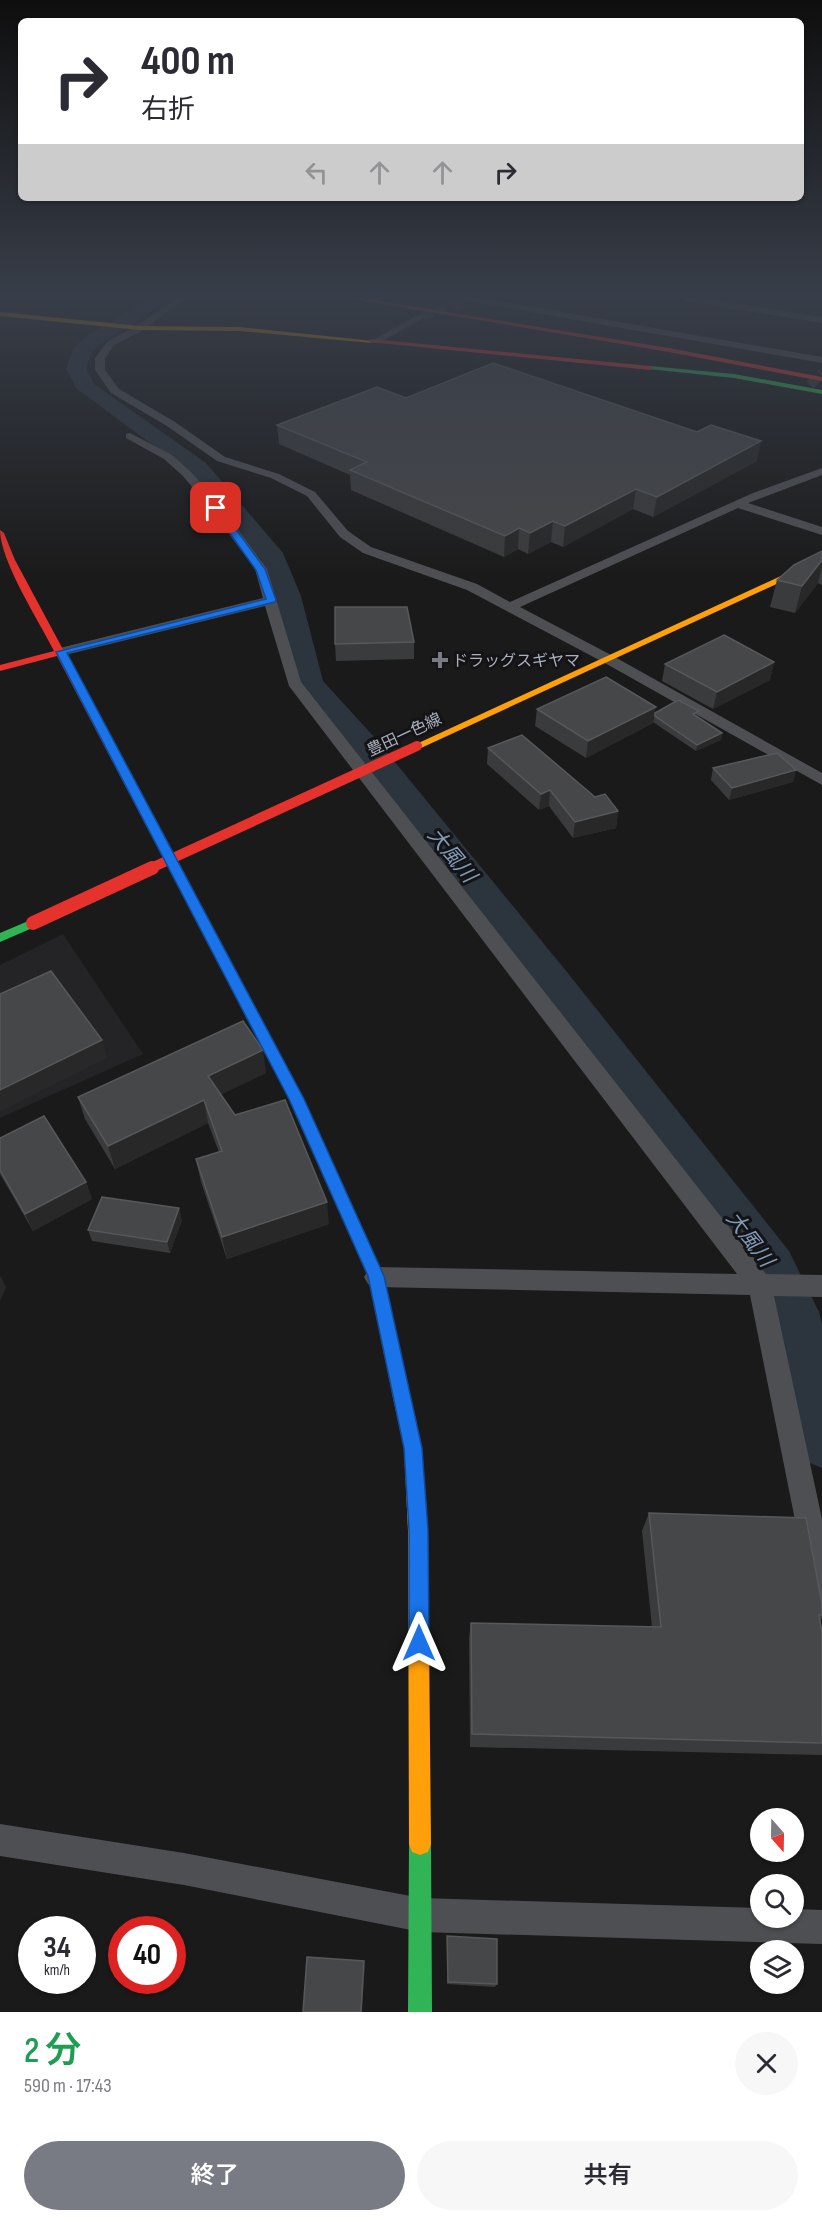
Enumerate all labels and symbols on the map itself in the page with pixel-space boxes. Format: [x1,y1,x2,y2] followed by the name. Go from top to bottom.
[190,482,241,533] pin
[452,652,580,671] place label: ドラッグスギヤマ
[433,653,447,667] marker: ドラッグスギヤマ
[364,710,445,761] street label: 豊田一色線
[422,823,482,889] water label: 大風川
[721,1207,780,1274] water label: 大風川
[387,1611,451,1675] position arrow
[750,1808,804,1862] north arrow
[108,1916,186,1994] speed limit sign: 40

